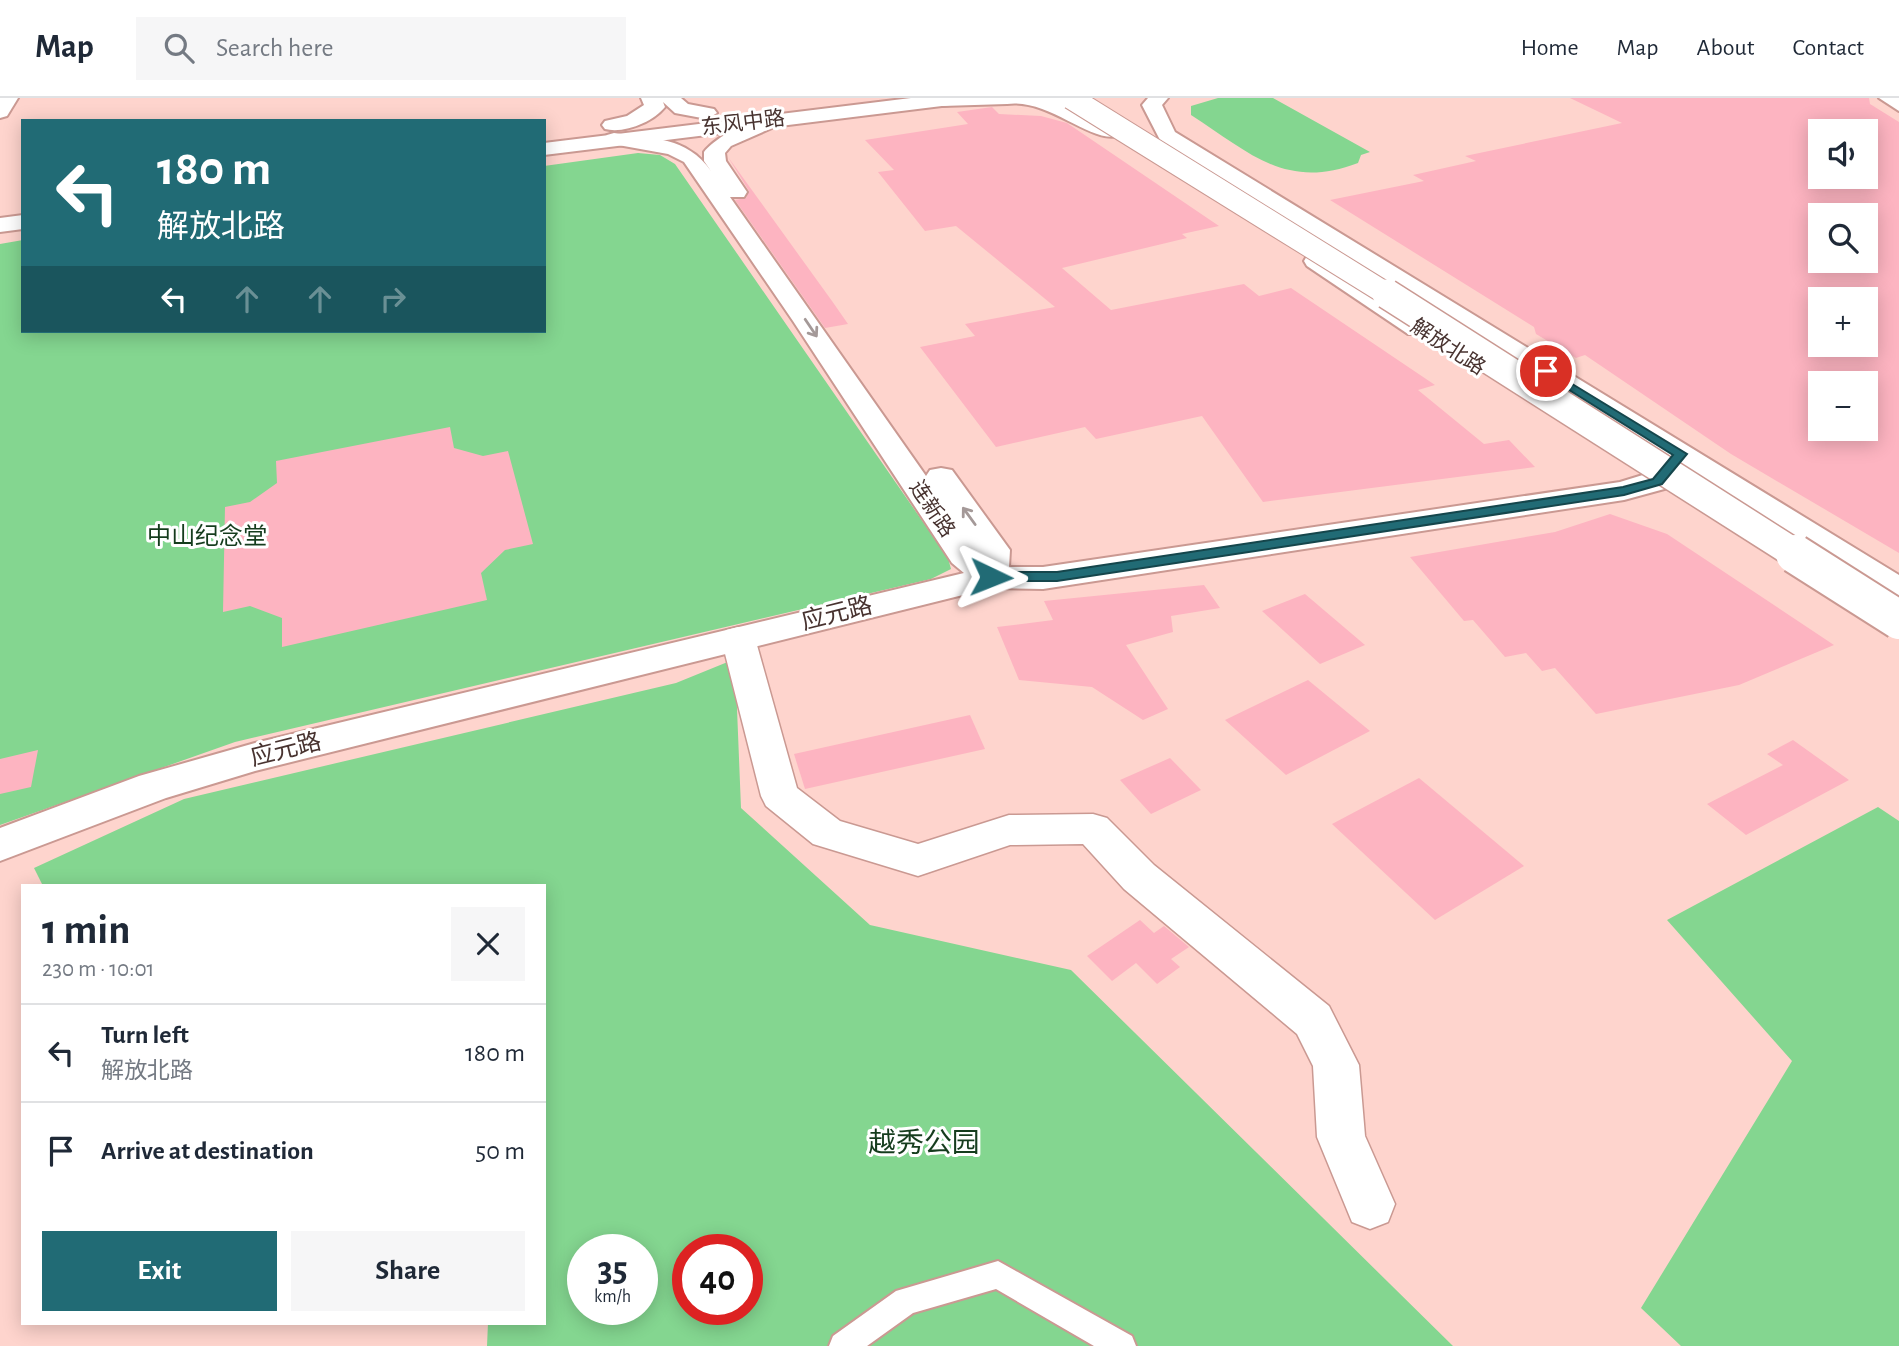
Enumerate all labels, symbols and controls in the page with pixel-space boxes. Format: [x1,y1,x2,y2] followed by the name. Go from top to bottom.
[136,17,626,80] search box
[160,29,198,67] icon: search
[35,31,94,64] text: Map
[216,35,334,61] text: Search here
[1521,36,1579,60] text: Home
[1617,36,1659,60] text: Map
[1697,36,1754,60] text: About
[1792,36,1864,60] text: Contact
[700,106,786,139] street label: 东风中路
[1808,119,1878,441] map controls
[1808,119,1878,189] button: sound
[157,145,271,194] text: 180 m
[42,147,133,238] icon: left
[1808,203,1878,273] button: search
[157,211,285,243] text: 解放北路
[155,280,193,318] icon: left
[228,280,266,318] icon: ahead
[301,280,339,318] icon: ahead
[374,280,412,318] icon: right
[1808,287,1878,357] button: +
[1407,314,1489,379] street label: 解放北路
[804,318,818,337] one-way arrow
[1516,341,1576,401] pin
[1527,352,1565,390] icon: arrive
[1808,371,1878,441] button: −
[906,476,959,541] street label: 连新路
[962,507,977,526] one-way arrow
[147,523,267,549] park label: 中山纪念堂
[954,540,1028,614] position arrow
[799,592,875,634] street label: 应元路
[248,728,324,770] street label: 应元路
[451,907,525,981] button: close
[42,909,131,951] text: 1 min
[42,958,155,981] text: 230 m · 10:01
[101,1022,189,1048] text: Turn left
[42,1034,80,1072] icon: left
[465,1040,525,1066] text: 180 m
[101,1060,193,1083] text: 解放北路
[868,1128,980,1158] park label: 越秀公园
[42,1132,80,1170] icon: arrive
[101,1138,314,1164] text: Arrive at destination
[475,1138,525,1164] text: 50 m
[42,1231,277,1311] button: Exit
[291,1231,525,1311] button: Share
[672,1234,763,1325] speed limit sign: 40
[597,1253,628,1288] text: 35
[594,1288,631,1306] text: km/h

